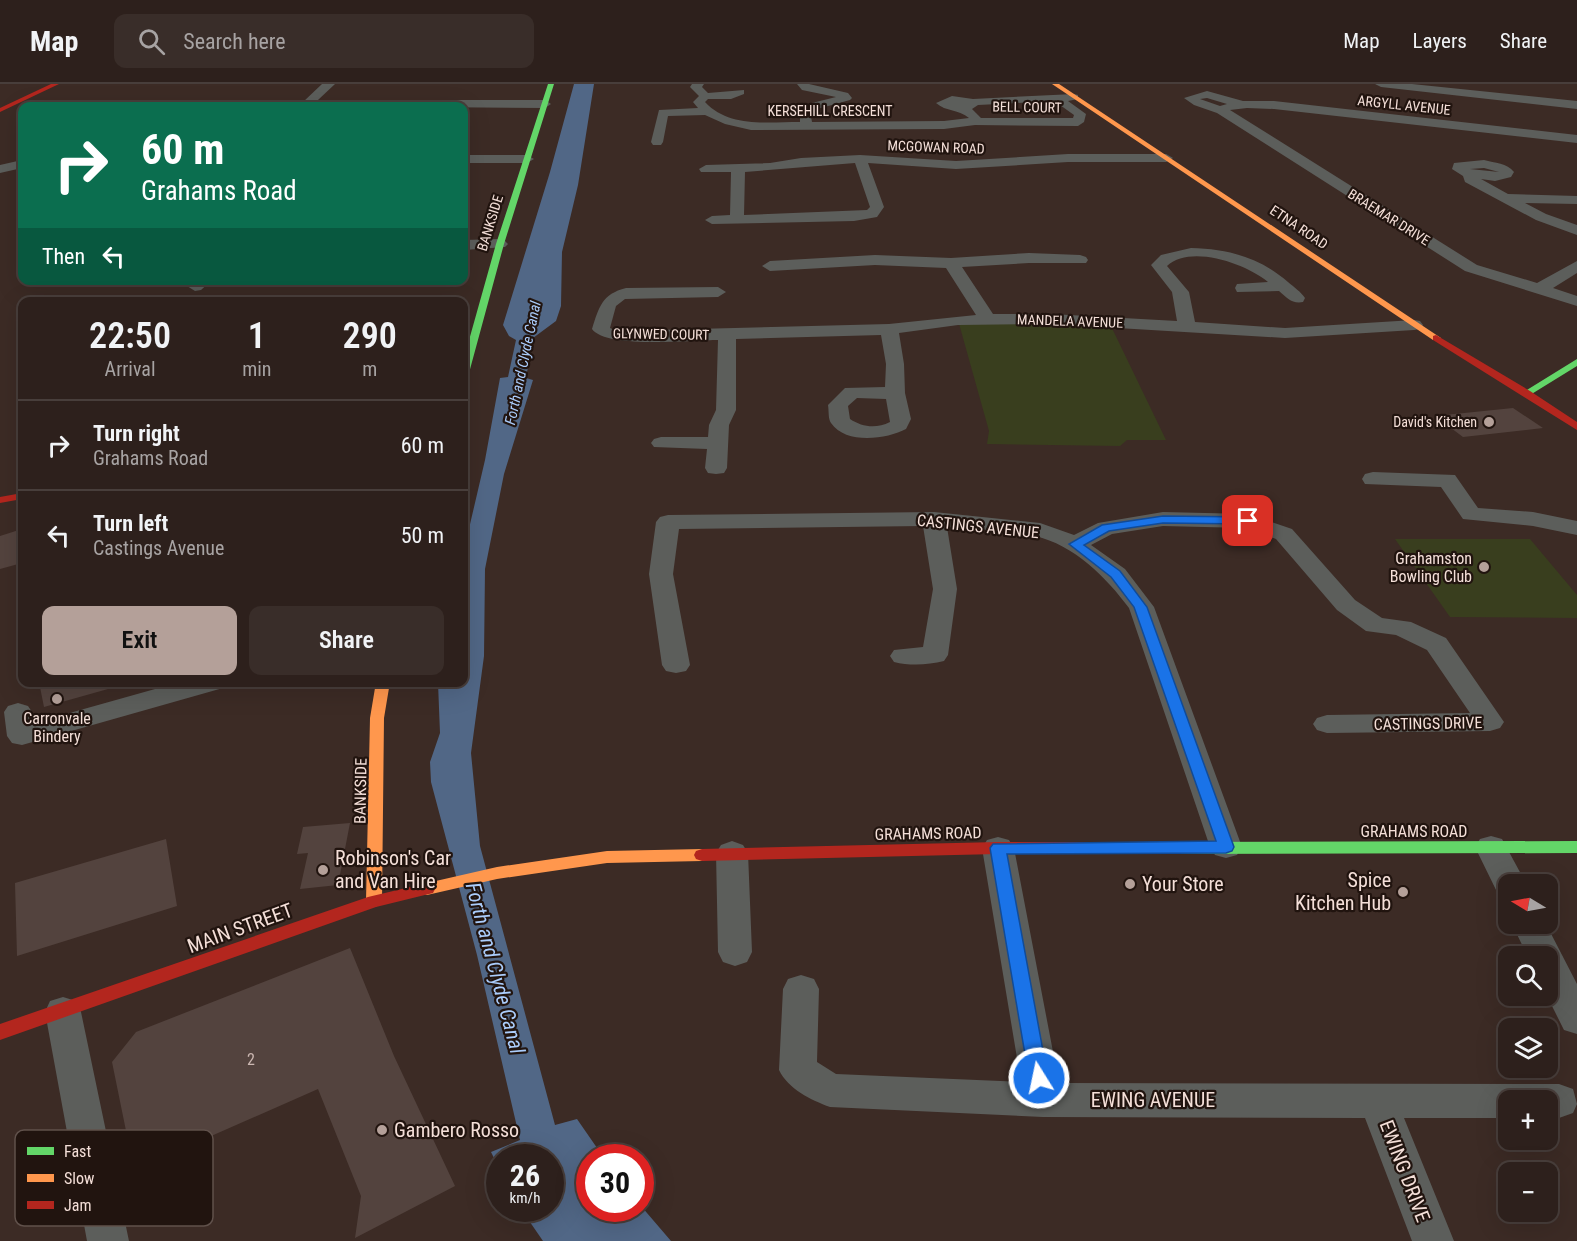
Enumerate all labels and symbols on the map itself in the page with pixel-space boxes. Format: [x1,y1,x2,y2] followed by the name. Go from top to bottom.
[1357,92,1451,118] street label: ARGYLL AVENUE
[992,98,1062,116] street label: BELL COURT
[767,103,893,119] street label: KERSEHILL CRESCENT
[887,137,985,157] street label: MCGOWAN ROAD
[1345,186,1433,249] street label: BRAEMAR DRIVE
[474,193,506,253] street label: BANKSIDE
[1267,202,1331,252] street label: ETNA ROAD
[501,299,545,426] water label: Forth and Clyde Canal
[1017,311,1123,331] street label: MANDELA AVENUE
[613,325,709,343] street label: GLYNWED COURT
[1393,414,1477,430] place label: David's Kitchen
[1482,415,1496,429] marker: David's Kitchen
[1222,495,1273,546] pin
[916,511,1040,542] street label: CASTINGS AVENUE
[1390,549,1472,586] place label: Grahamston Bowling Club
[1477,560,1491,574] marker: Grahamston Bowling Club
[50,692,64,706] marker: Carronvale Bindery
[23,709,91,746] place label: Carronvale Bindery
[1373,713,1483,734] street label: CASTINGS DRIVE
[350,758,371,824] street label: BANKSIDE
[1361,822,1467,841] street label: GRAHAMS ROAD
[874,823,982,844] street label: GRAHAMS ROAD
[335,846,451,893] place label: Robinson's Car and Van Hire
[316,863,330,877] marker: Robinson's Car and Van Hire
[1295,868,1391,915] place label: Spice Kitchen Hub
[1142,872,1224,896] place label: Your Store
[1498,874,1558,934] north arrow
[1123,877,1137,891] marker: Your Store
[461,880,529,1057] water label: Forth and Clyde Canal
[1396,885,1410,899] marker: Spice Kitchen Hub
[184,898,296,958] street label: MAIN STREET
[1007,1046,1071,1110] position arrow
[247,1050,255,1069] house number: 2
[1091,1088,1215,1112] street label: EWING AVENUE
[1375,1117,1435,1225] street label: EWING DRIVE
[394,1118,519,1142] place label: Gambero Rosso
[375,1123,389,1137] marker: Gambero Rosso
[15,1130,213,1226] legend
[64,1142,91,1161] text: Fast
[576,1144,654,1222] speed limit sign: 30
[64,1169,94,1188] text: Slow
[64,1196,91,1215] text: Jam

